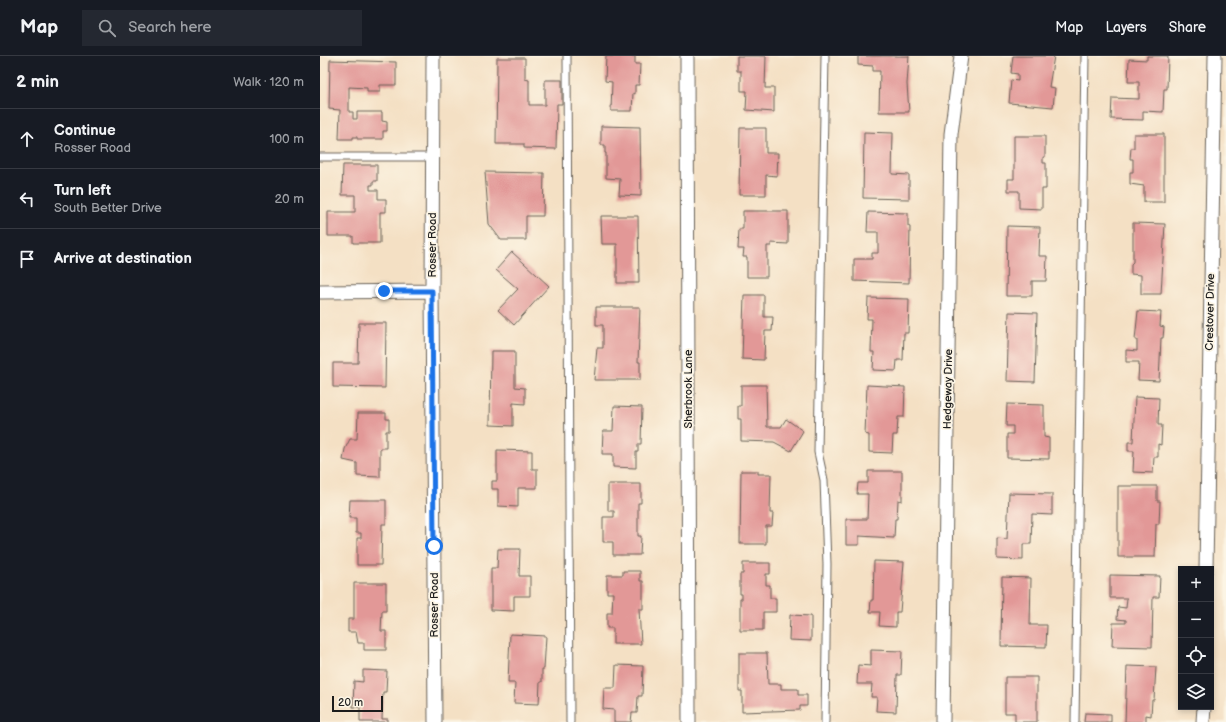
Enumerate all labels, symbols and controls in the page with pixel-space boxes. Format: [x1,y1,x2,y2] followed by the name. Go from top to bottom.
[82,10,362,46] search box
[20,16,58,39] text: Map
[96,17,118,39] icon: search
[128,18,211,37] text: Search here
[1055,19,1083,36] text: Map
[1105,19,1147,36] text: Layers
[1169,19,1206,36] text: Share
[16,72,59,92] text: 2 min
[233,74,304,90] text: Walk · 120 m
[54,121,116,140] text: Continue
[16,128,38,150] icon: ahead
[269,131,304,147] text: 100 m
[54,140,131,156] text: Rosser Road
[54,181,111,200] text: Turn left
[16,188,38,210] icon: left
[274,191,304,207] text: 20 m
[54,200,162,216] text: South Better Drive
[426,212,439,278] street label: Rosser Road
[16,248,38,270] icon: arrive
[54,249,192,268] text: Arrive at destination
[1203,273,1217,351] street label: Crestover Drive
[375,282,393,300] route end
[941,348,955,429] street label: Hedgeway Drive
[682,349,695,428] street label: Sherbrook Lane
[425,537,443,555] route start
[1178,566,1214,710] map controls
[1178,566,1214,602] button: +
[428,572,441,638] street label: Rosser Road
[1178,602,1214,638] button: −
[1178,638,1214,674] button: locate
[1178,674,1214,710] button: layers
[332,694,383,713] scale bar
[338,696,363,709] text: 20 m

